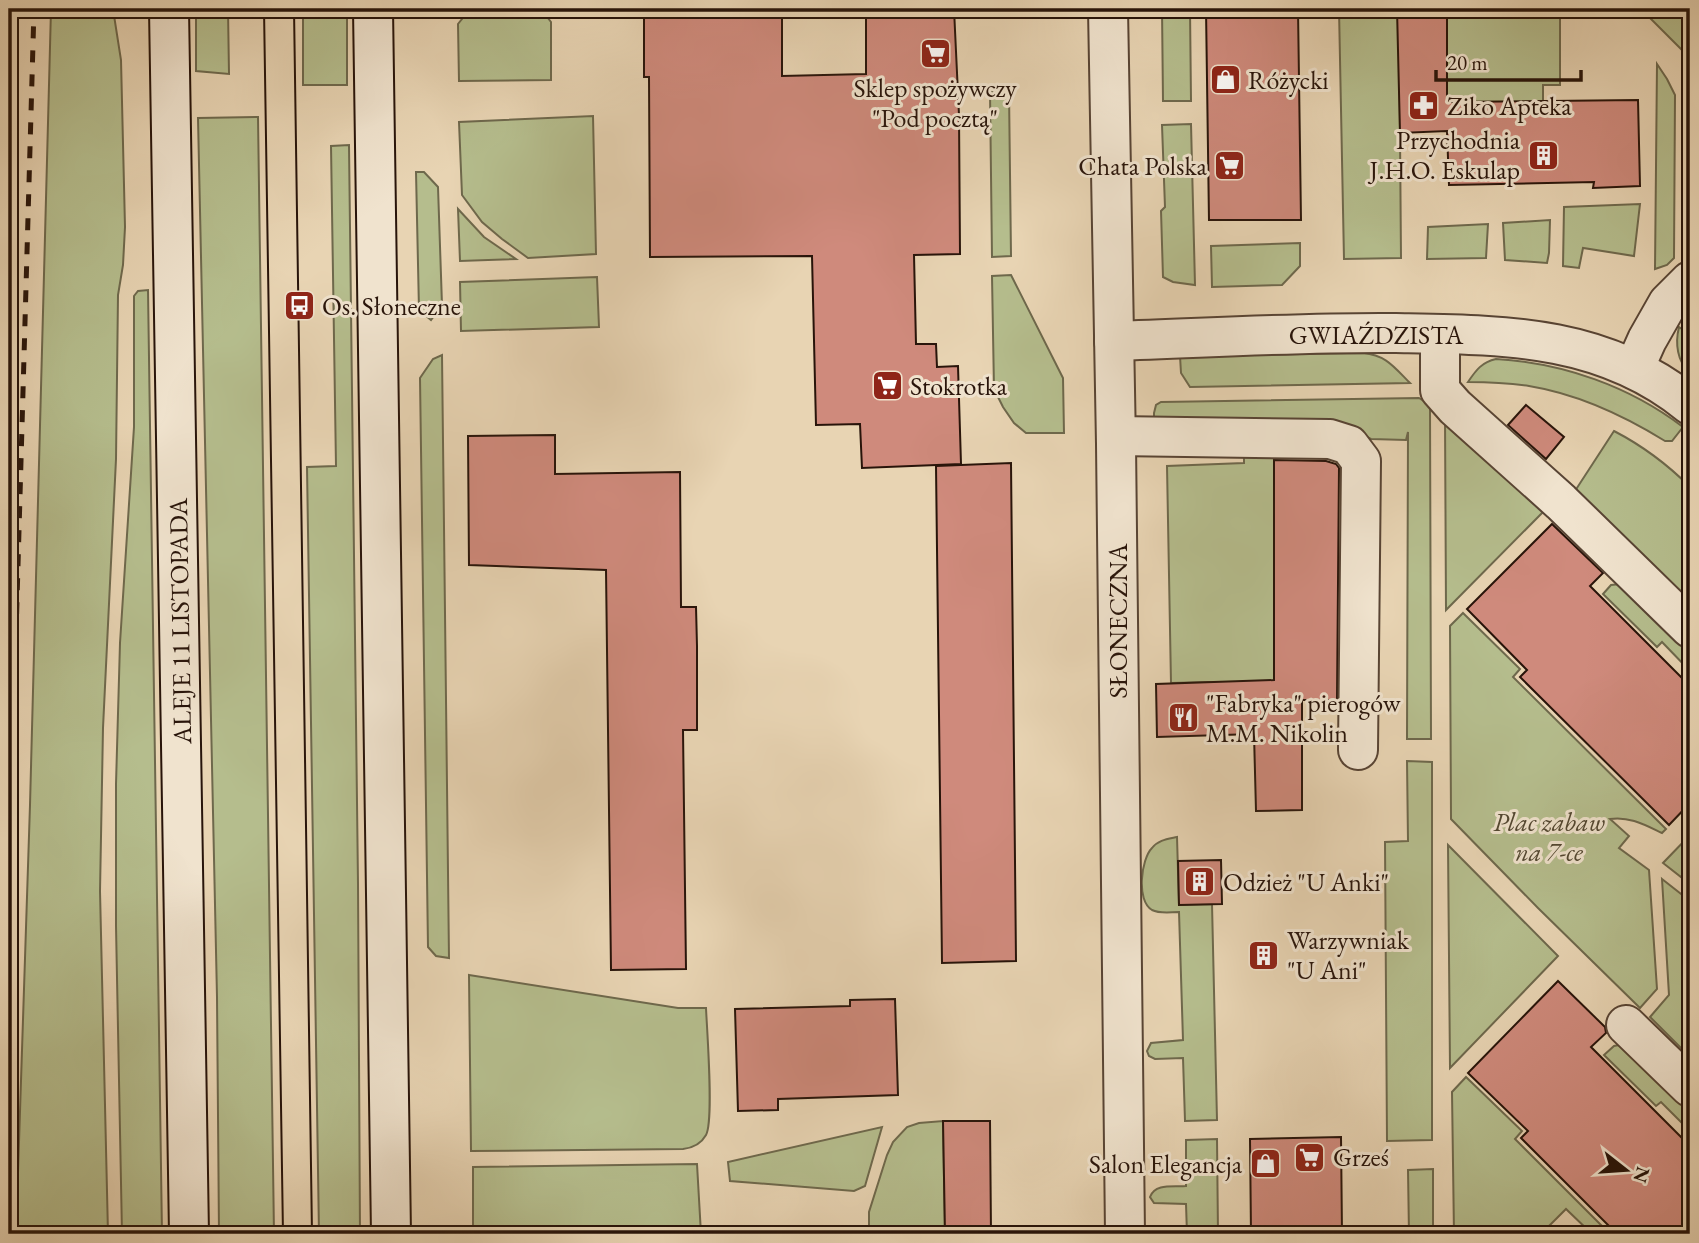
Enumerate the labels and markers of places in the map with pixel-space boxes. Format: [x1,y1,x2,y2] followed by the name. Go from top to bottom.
[918,36,952,70] supermarket icon: Sklep spożywczy "Pod pocztą"
[1208,63,1242,97] shop icon: Różycki
[1248,63,1329,97] place label: Różycki
[853,71,1017,135] place label: Sklep spożywczy "Pod pocztą"
[1407,89,1441,123] pharmacy icon: Ziko Apteka
[1447,89,1572,123] place label: Ziko Apteka
[1368,123,1521,187] place label: Przychodnia J.H.O. Eskulap
[1526,138,1560,172] building icon: Przychodnia J.H.O. Eskulap
[1078,149,1208,183] place label: Chata Polska
[1213,149,1247,183] supermarket icon: Chata Polska
[282,289,316,323] bus stop icon: Os. Słoneczne
[322,289,461,323] place label: Os. Słoneczne
[870,369,904,403] supermarket icon: Stokrotka
[910,369,1008,403] place label: Stokrotka
[1206,686,1401,750] place label: "Fabryka" pierogów M.M. Nikolin
[1166,701,1200,735] restaurant icon: "Fabryka" pierogów M.M. Nikolin
[1183,865,1217,899] building icon: Odzież "U Anki"
[1223,865,1389,899] place label: Odzież "U Anki"
[1287,923,1410,987] place label: Warzywniak "U Ani"
[1247,938,1281,972] building icon: Warzywniak "U Ani"
[1293,1140,1327,1174] supermarket icon: Grześ
[1333,1140,1389,1174] place label: Grześ
[1089,1147,1243,1181] place label: Salon Elegancja
[1248,1147,1282,1181] shop icon: Salon Elegancja

